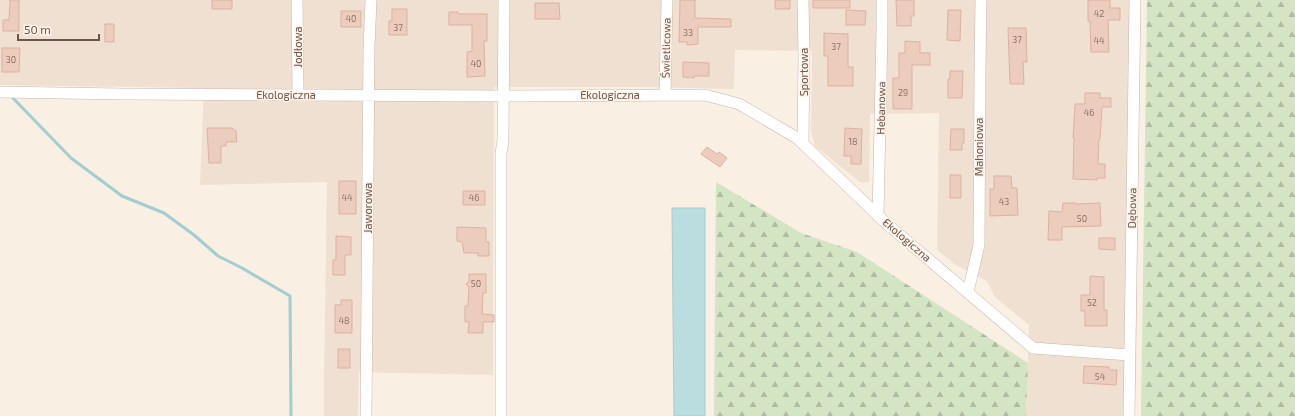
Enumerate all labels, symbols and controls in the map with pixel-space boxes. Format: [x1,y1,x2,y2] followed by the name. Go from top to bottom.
[1094,8,1104,19] house number: 42
[346,13,356,24] house number: 40
[18,16,99,42] scale bar
[658,18,673,78] street label: Świetlicowa
[24,22,51,36] text: 50 m
[393,22,403,33] house number: 37
[291,26,304,68] street label: Jodłowa
[683,27,693,38] house number: 33
[1012,34,1022,45] house number: 37
[1093,35,1105,46] house number: 44
[831,41,841,52] house number: 37
[797,48,810,96] street label: Sportowa
[6,54,16,65] house number: 30
[471,58,481,69] house number: 40
[874,81,887,135] street label: Hebanowa
[898,87,908,98] house number: 29
[256,88,316,101] street label: Ekologiczna
[580,88,640,101] street label: Ekologiczna
[1084,107,1094,118] house number: 46
[972,118,985,176] street label: Mahoniowa
[848,136,858,147] house number: 18
[361,183,374,233] street label: Jaworowa
[1125,187,1138,228] street label: Dębowa
[341,192,353,203] house number: 44
[469,192,479,203] house number: 46
[999,196,1009,207] house number: 43
[1077,213,1087,224] house number: 50
[881,215,934,264] street label: Ekologiczna
[471,278,481,289] house number: 50
[1087,297,1097,308] house number: 52
[339,315,350,326] house number: 48
[1095,371,1106,382] house number: 54

